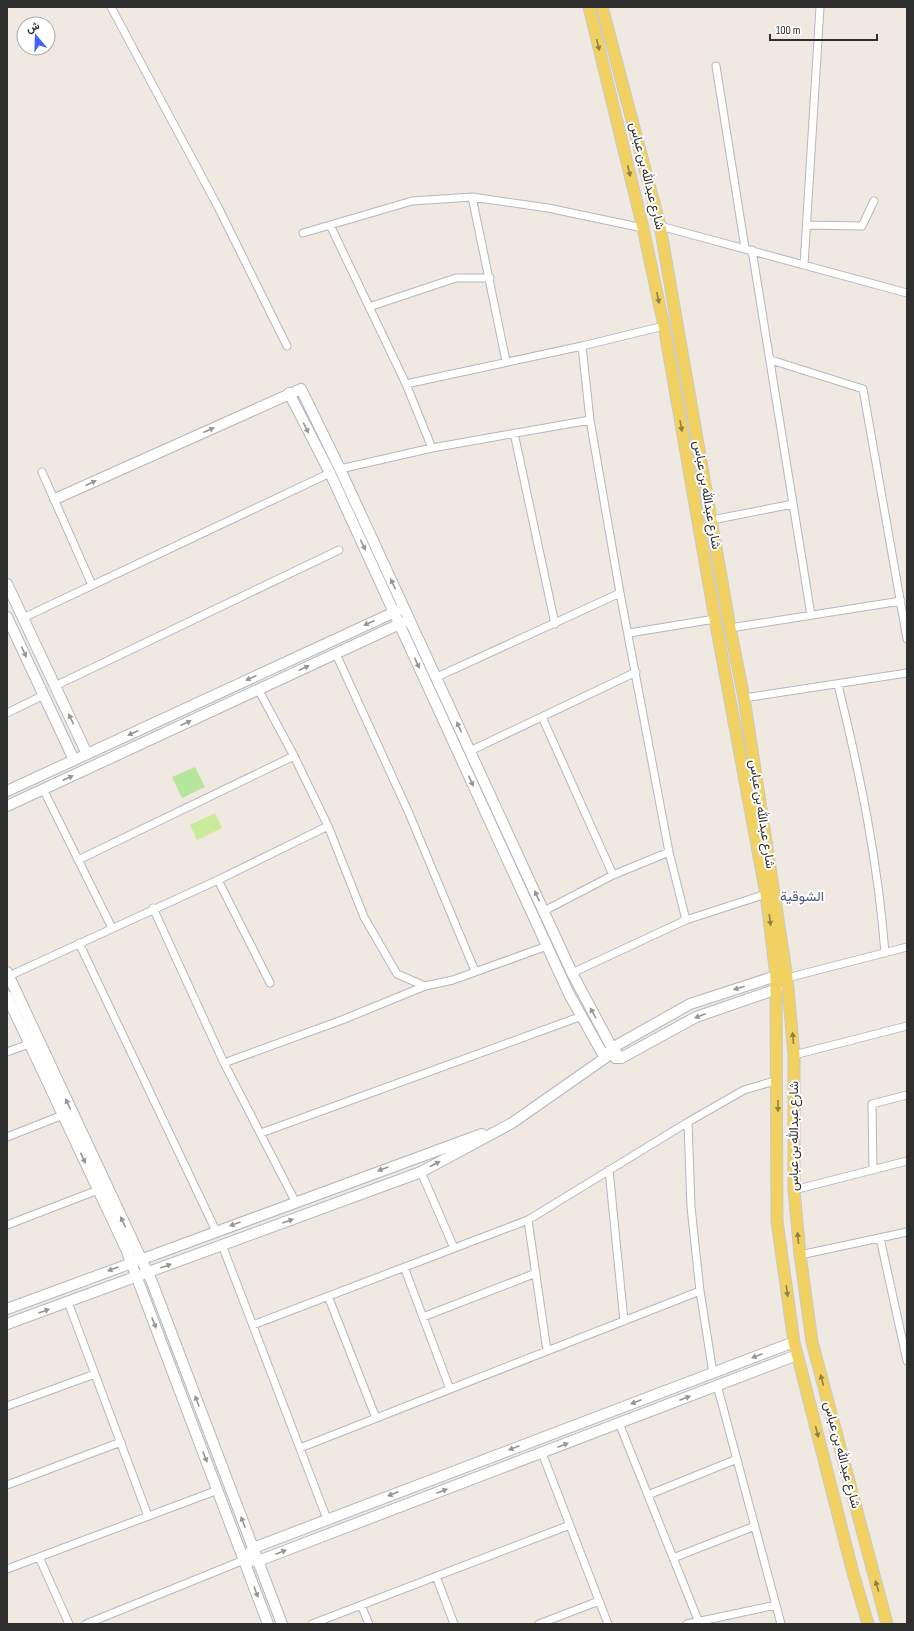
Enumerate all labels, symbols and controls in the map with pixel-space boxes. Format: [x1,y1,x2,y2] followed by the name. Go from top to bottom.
[16,16,56,56] north arrow
[770,16,877,42] scale bar
[25,19,41,35] text: ش
[776,23,801,38] text: 100 m
[595,39,601,51] one-way arrow
[625,121,668,232] street label: شارع عبدالله بن عباس
[626,165,632,177] one-way arrow
[655,292,661,304] one-way arrow
[678,420,684,432] one-way arrow
[303,422,309,433] one-way arrow
[204,427,215,433] one-way arrow
[689,439,724,551] street label: شارع عبدالله بن عباس
[85,480,96,486] one-way arrow
[360,539,366,550] one-way arrow
[390,578,396,589] one-way arrow
[362,621,374,627] one-way arrow
[20,646,27,658] one-way arrow
[414,657,420,668] one-way arrow
[298,665,310,671] one-way arrow
[245,675,256,681] one-way arrow
[68,713,74,724] one-way arrow
[180,720,191,726] one-way arrow
[456,721,462,733] one-way arrow
[127,730,138,736] one-way arrow
[744,758,779,870] street label: شارع عبدالله بن عباس
[62,775,73,781] one-way arrow
[468,775,474,786] one-way arrow
[780,888,824,905] district label: الشوقية
[534,891,540,902] one-way arrow
[767,914,773,927] one-way arrow
[733,985,745,991] one-way arrow
[590,1008,597,1019] one-way arrow
[694,1013,706,1019] one-way arrow
[789,1032,796,1044] one-way arrow
[786,1081,803,1191] street label: شارع عبدالله بن عباس
[65,1098,71,1110] one-way arrow
[775,1100,781,1113] one-way arrow
[80,1153,86,1164] one-way arrow
[429,1161,441,1168] one-way arrow
[376,1166,388,1172] one-way arrow
[120,1216,126,1228] one-way arrow
[282,1218,294,1224] one-way arrow
[228,1221,240,1227] one-way arrow
[795,1232,802,1244] one-way arrow
[160,1262,172,1268] one-way arrow
[107,1267,119,1273] one-way arrow
[784,1285,790,1298] one-way arrow
[38,1307,50,1313] one-way arrow
[152,1317,158,1329] one-way arrow
[751,1354,763,1360] one-way arrow
[819,1373,825,1385] one-way arrow
[194,1394,200,1406] one-way arrow
[679,1394,691,1400] one-way arrow
[629,1400,641,1406] one-way arrow
[819,1400,864,1511] street label: شارع عبدالله بن عباس
[814,1426,820,1438] one-way arrow
[558,1441,570,1447] one-way arrow
[508,1446,520,1452] one-way arrow
[203,1452,209,1464] one-way arrow
[437,1488,449,1494] one-way arrow
[386,1492,398,1498] one-way arrow
[240,1516,246,1528] one-way arrow
[276,1549,288,1555] one-way arrow
[874,1580,880,1592] one-way arrow
[254,1586,260,1598] one-way arrow

